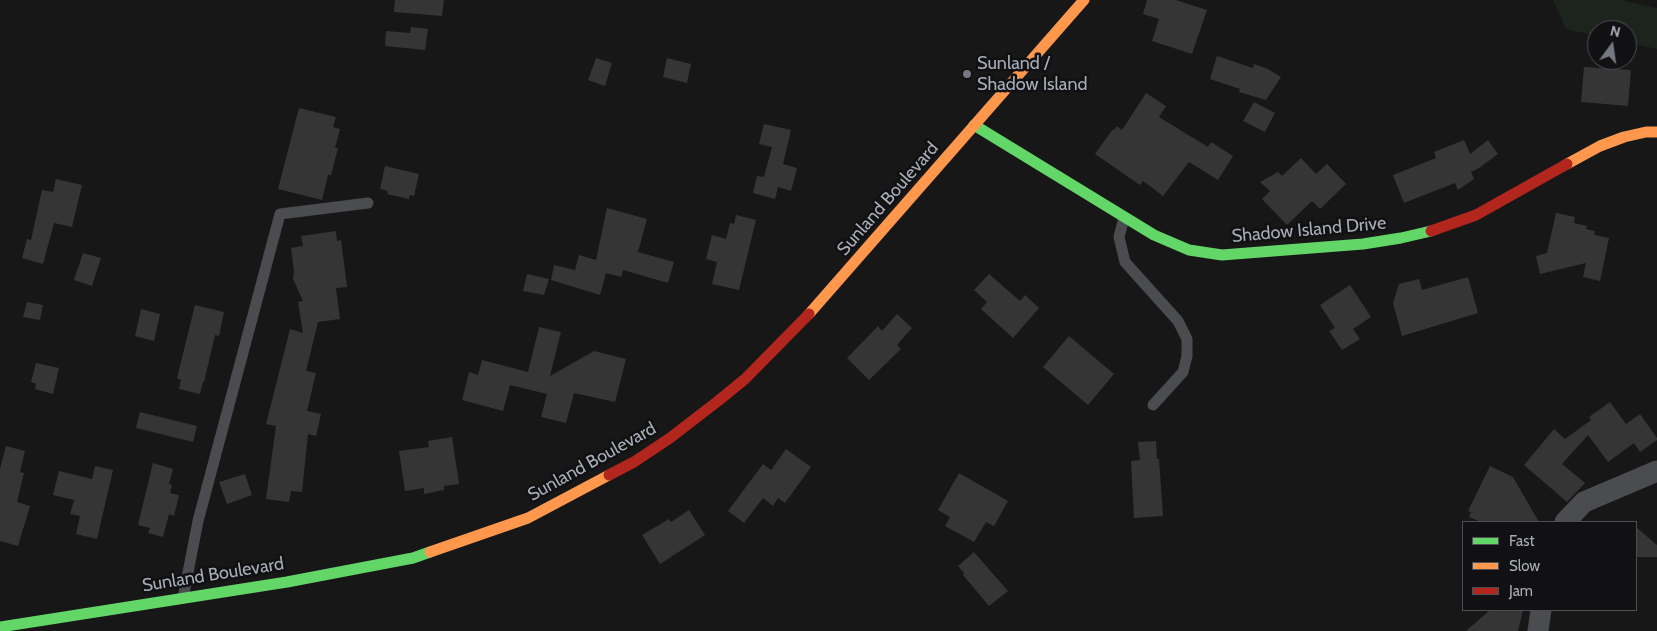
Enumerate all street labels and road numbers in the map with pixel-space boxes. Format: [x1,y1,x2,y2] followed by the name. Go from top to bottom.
[833,138,943,260] street label: Sunland Boulevard
[1231,212,1387,248] street label: Shadow Island Drive
[524,418,660,506] street label: Sunland Boulevard
[141,553,285,597] street label: Sunland Boulevard

